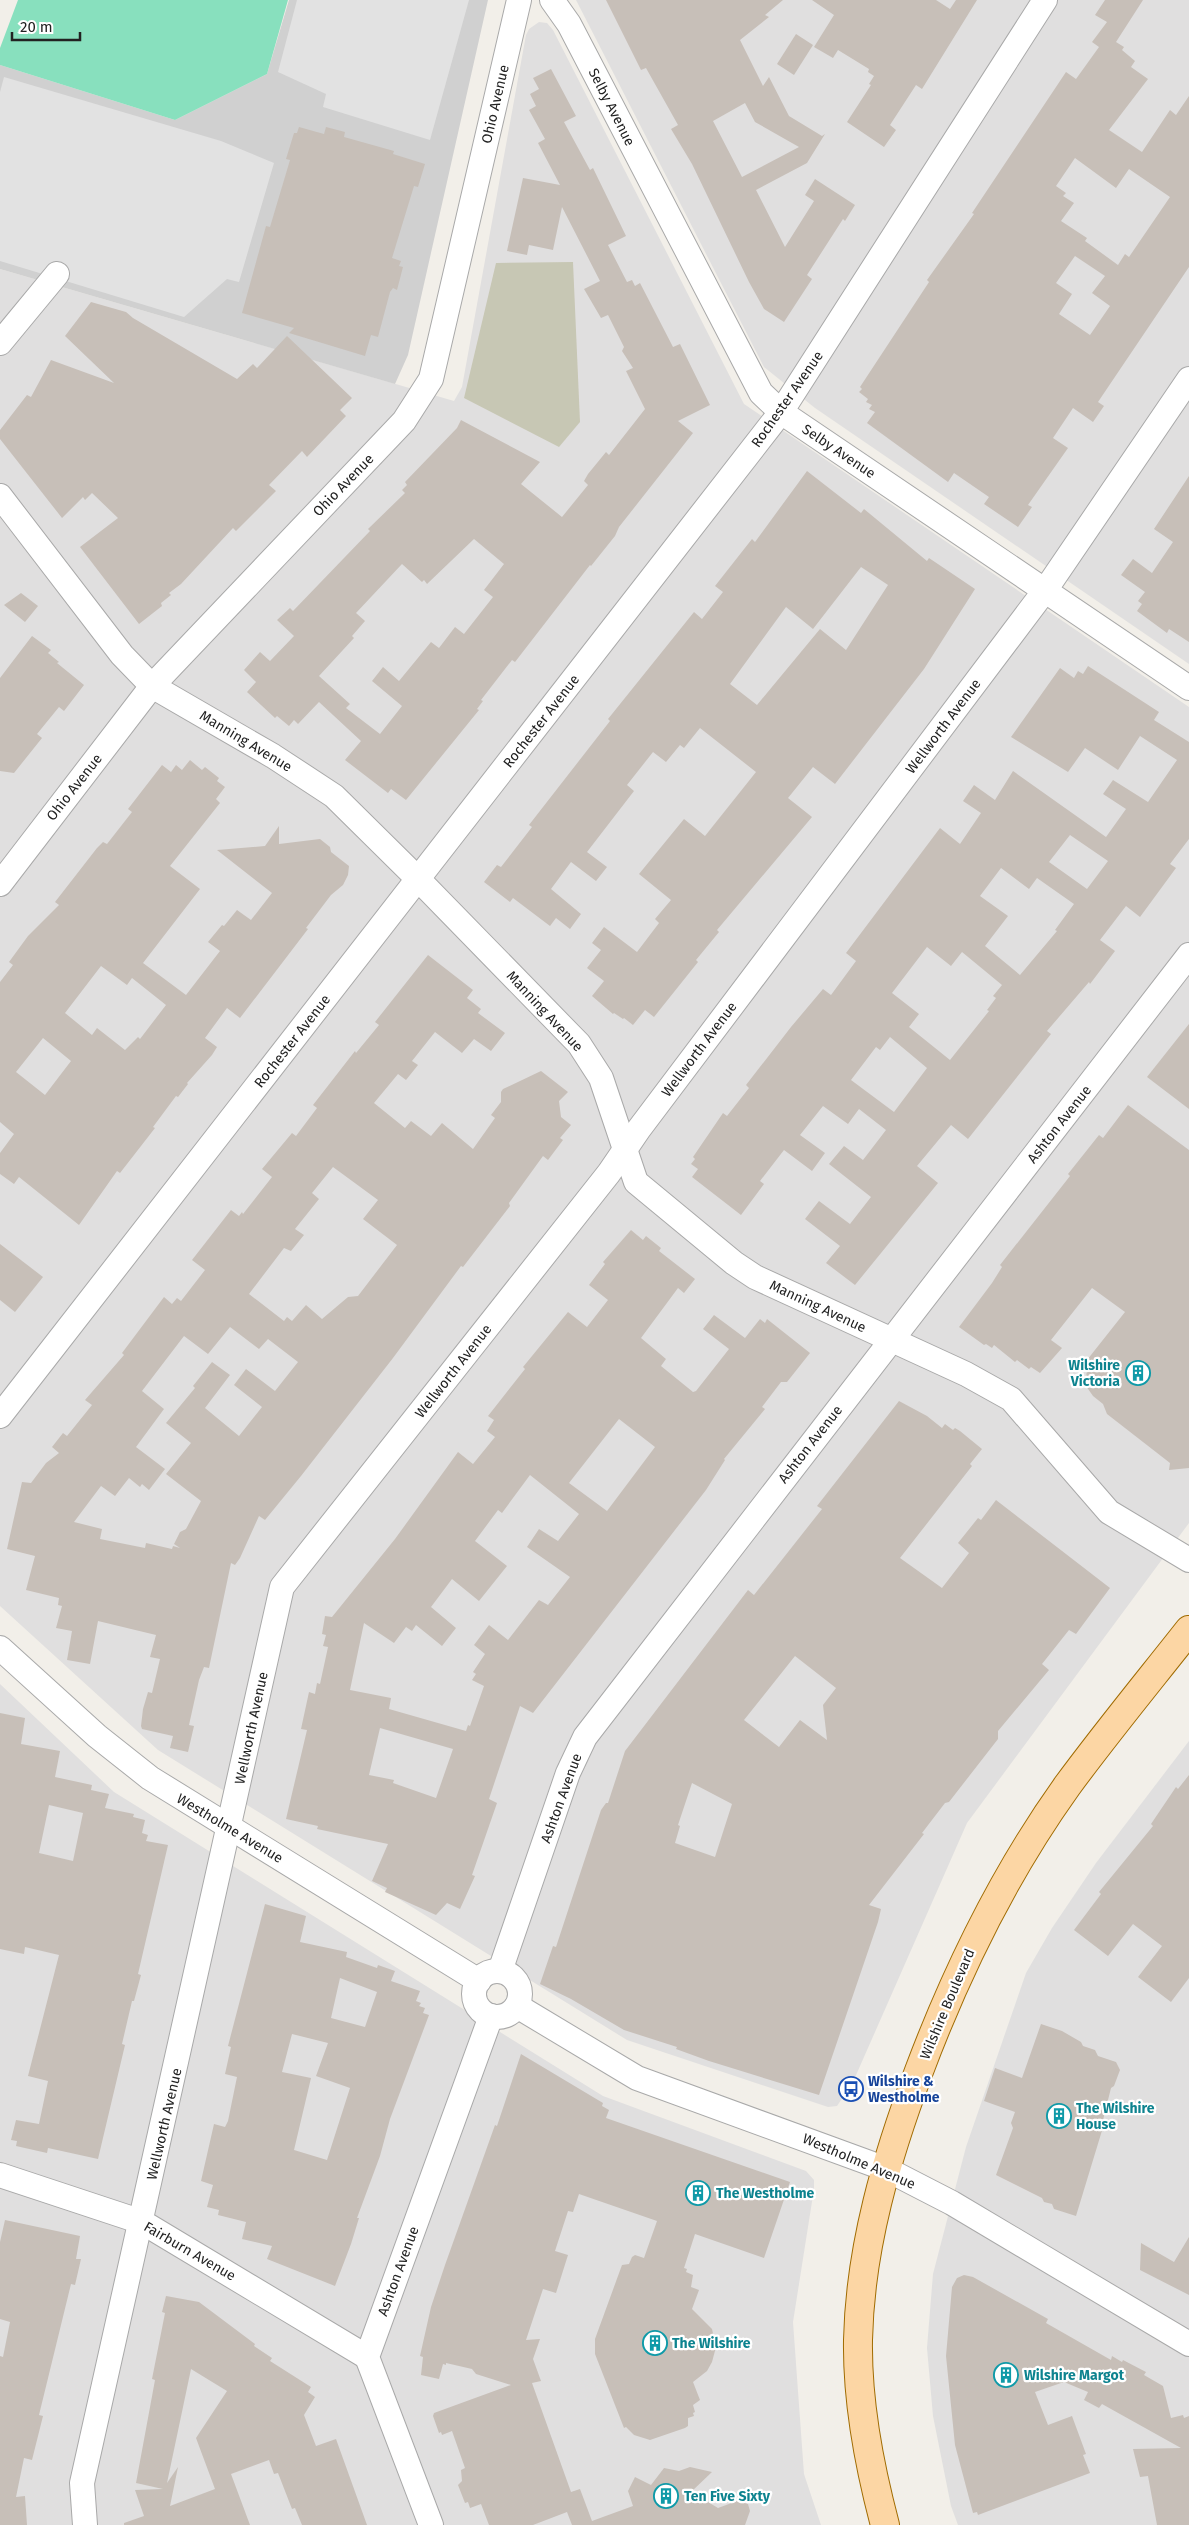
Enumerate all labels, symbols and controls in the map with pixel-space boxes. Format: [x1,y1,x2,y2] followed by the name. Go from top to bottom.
[12,10,80,42] scale bar
[20,18,53,36] text: 20 m
[478,63,513,145] street label: Ohio Avenue
[585,66,638,149] street label: Selby Avenue
[748,348,827,451] street label: Rochester Avenue
[799,421,879,482] street label: Selby Avenue
[309,451,377,520] street label: Ohio Avenue
[500,671,583,771] street label: Rochester Avenue
[902,676,985,777] street label: Wellworth Avenue
[197,707,295,776] street label: Manning Avenue
[43,750,106,824] street label: Ohio Avenue
[503,967,586,1055] street label: Manning Avenue
[251,991,334,1091] street label: Rochester Avenue
[658,999,741,1100] street label: Wellworth Avenue
[1024,1082,1095,1167] street label: Ashton Avenue
[767,1277,869,1336] street label: Manning Avenue
[412,1321,495,1422] street label: Wellworth Avenue
[1068,1357,1120,1390] place label: Wilshire Victoria
[1125,1360,1151,1386] building icon: Wilshire Victoria
[775,1402,846,1487] street label: Ashton Avenue
[231,1670,272,1786] street label: Wellworth Avenue
[537,1751,586,1845] street label: Ashton Avenue
[174,1790,286,1867] street label: Westholme Avenue
[916,1946,978,2062] street label: Wilshire Boulevard
[143,2067,186,2182] street label: Wellworth Avenue
[868,2073,940,2106] place label: Wilshire & Westholme
[838,2076,864,2102] bus stop icon: Wilshire & Westholme
[1076,2100,1155,2133] place label: The Wilshire House
[1046,2103,1072,2129] building icon: The Wilshire House
[800,2130,918,2193] street label: Westholme Avenue
[685,2180,711,2206] building icon: The Westholme
[716,2185,815,2202] place label: The Westholme
[141,2218,239,2285] street label: Fairburn Avenue
[374,2224,423,2318] street label: Ashton Avenue
[642,2330,668,2356] building icon: The Wilshire
[672,2335,751,2352] place label: The Wilshire
[993,2362,1019,2388] building icon: Wilshire Margot
[1024,2367,1125,2384] place label: Wilshire Margot
[653,2483,679,2509] building icon: Ten Five Sixty
[684,2488,771,2505] place label: Ten Five Sixty

